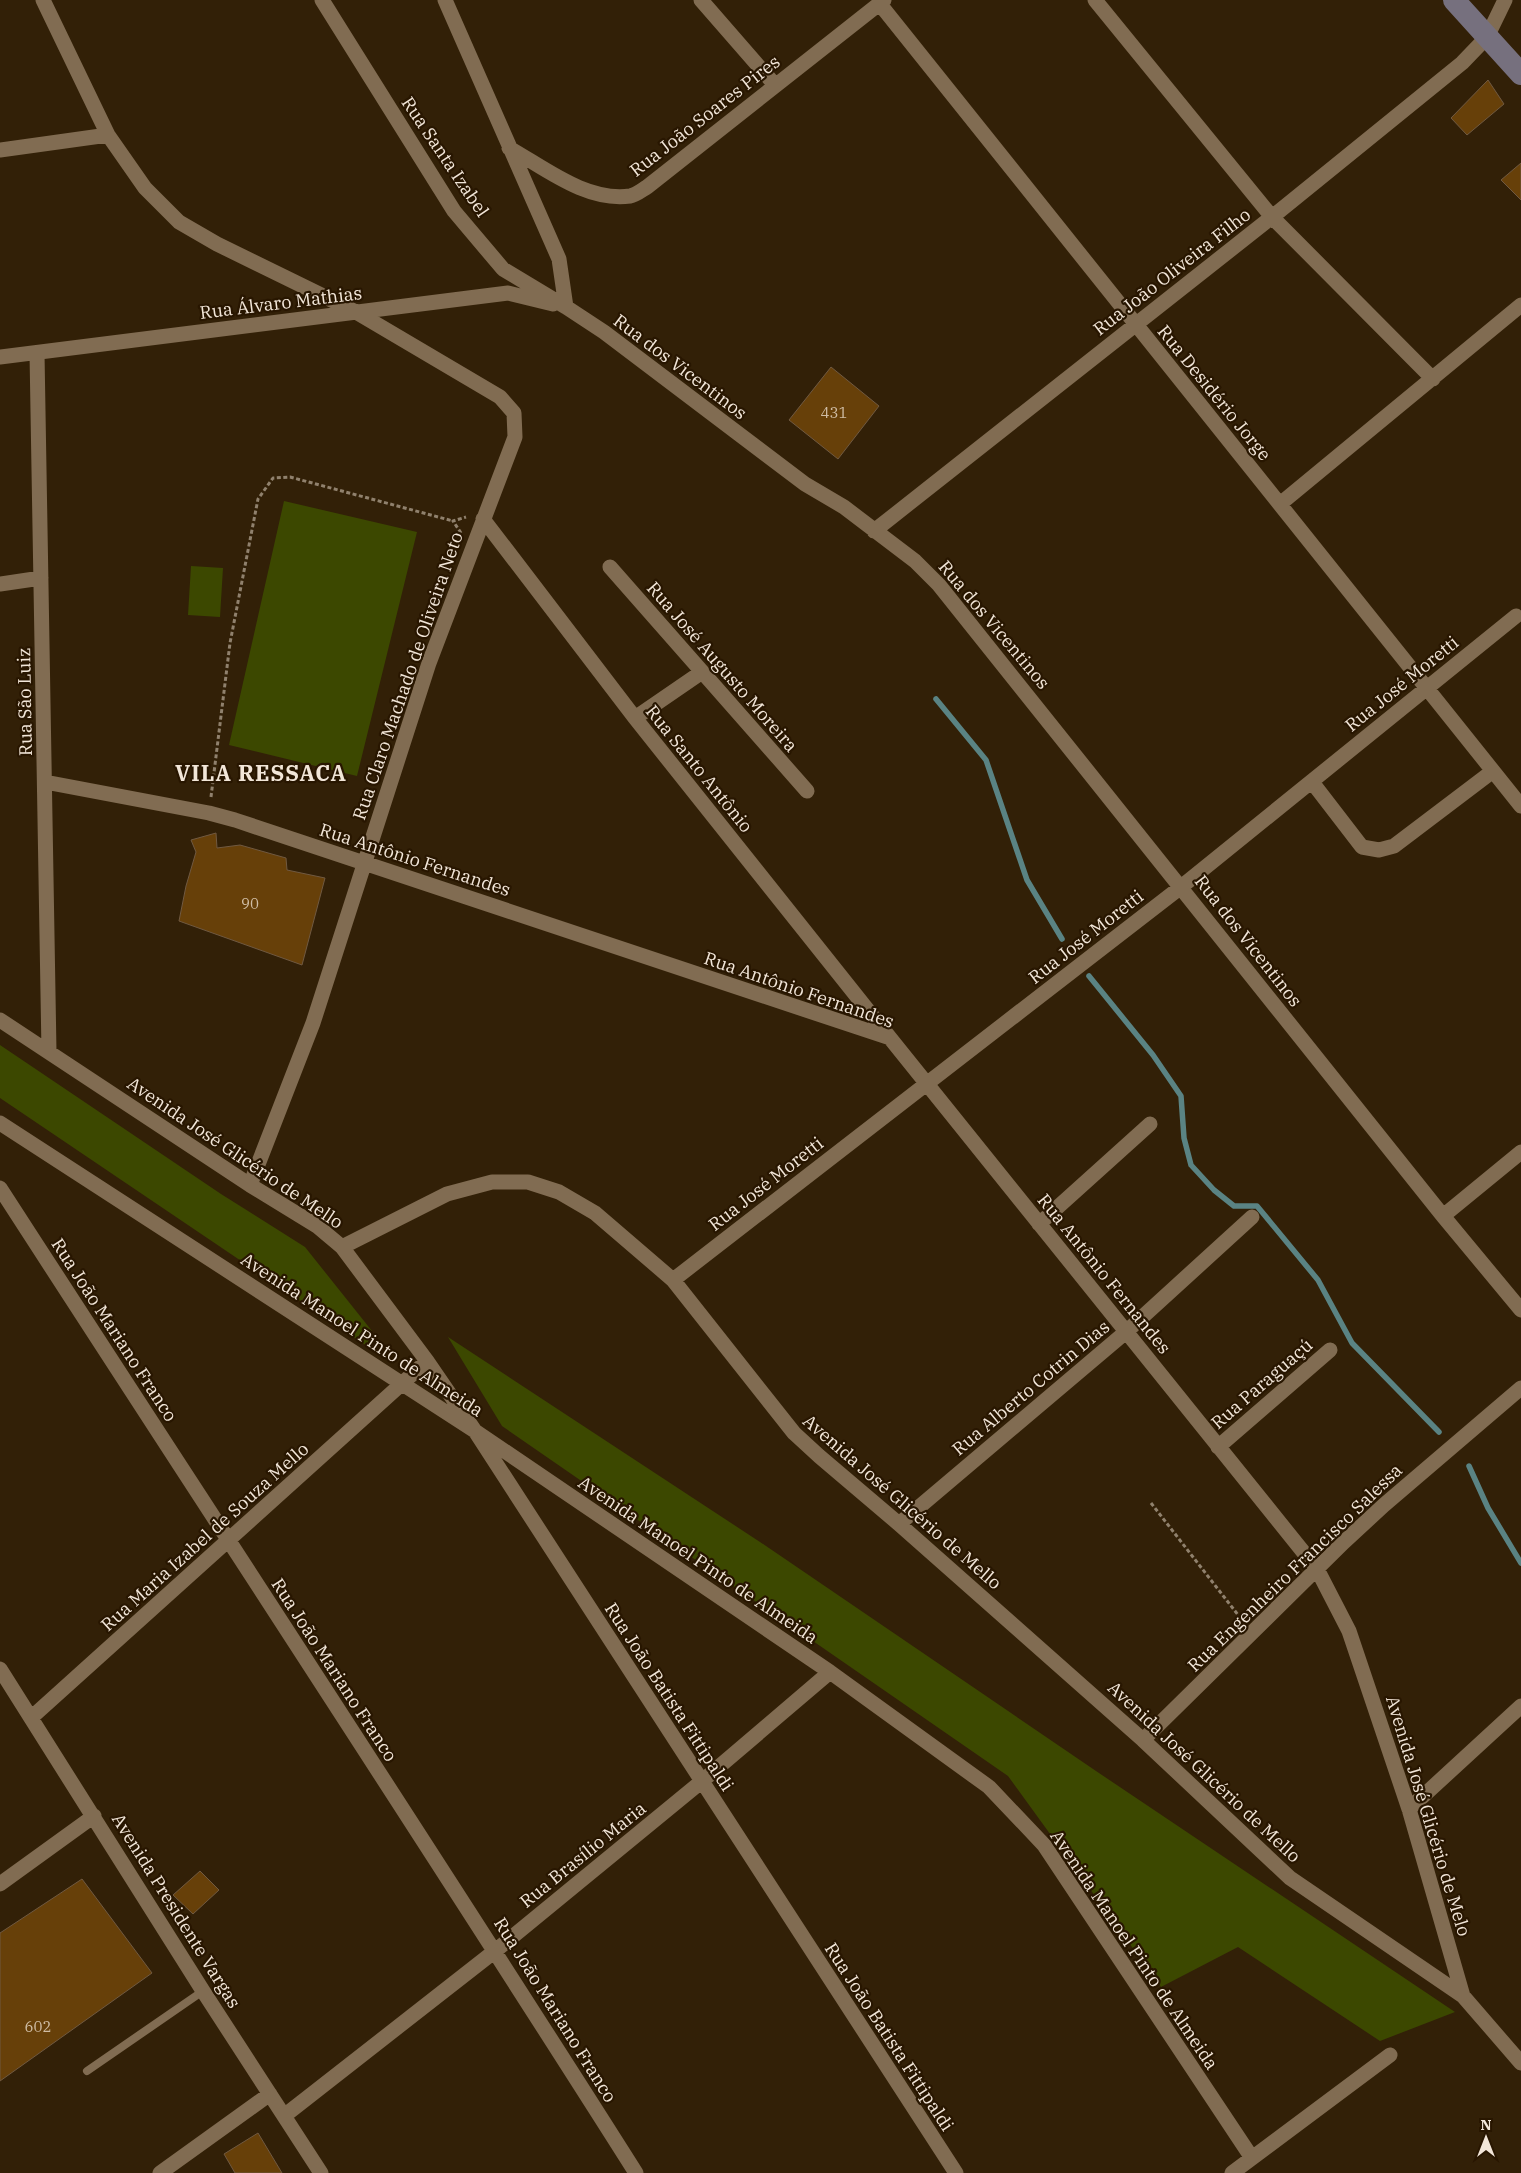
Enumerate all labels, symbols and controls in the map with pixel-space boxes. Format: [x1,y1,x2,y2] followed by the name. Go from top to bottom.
[625,50,784,181] street label: Rua João Soares Pires
[397,92,494,221] street label: Rua Santa Izabel
[1088,203,1255,340] street label: Rua João Oliveira Filho
[198,281,363,324] street label: Rua Álvaro Mathias
[609,309,752,424] street label: Rua dos Vicentinos
[1153,320,1276,465] street label: Rua Desidério Jorge
[820,403,848,422] house number: 431
[347,529,468,823] street label: Rua Claro Machado de Oliveira Neto
[934,556,1055,694] street label: Rua dos Vicentinos
[642,577,803,757] street label: Rua José Augusto Moreira
[1340,631,1463,736] street label: Rua José Moretti
[12,648,37,756] street label: Rua São Luiz
[641,700,758,837] street label: Rua Santo Antônio
[175,758,347,787] district label: VILA RESSACA
[317,818,514,901] street label: Rua Antônio Fernandes
[1190,870,1307,1011] street label: Rua dos Vicentinos
[1024,884,1148,989] street label: Rua José Moretti
[241,894,259,913] house number: 90
[701,946,897,1033] street label: Rua Antônio Fernandes
[123,1072,348,1234] street label: Avenida José Glicério de Mello
[704,1131,828,1236] street label: Rua José Moretti
[1033,1189,1176,1358] street label: Rua Antônio Fernandes
[47,1234,182,1426] street label: Rua João Mariano Franco
[237,1247,488,1422] street label: Avenida Manoel Pinto de Almeida
[947,1315,1114,1460] street label: Rua Alberto Cotrin Dias
[1206,1333,1317,1434] street label: Rua Paraguaçú
[798,1409,1006,1594] street label: Avenida José Glicério de Mello
[96,1437,313,1636] street label: Rua Maria Izabel de Souza Mello
[1182,1459,1407,1677] street label: Rua Engenheiro Francisco Salessa
[574,1471,823,1649] street label: Avenida Manoel Pinto de Almeida
[267,1574,402,1766] street label: Rua João Mariano Franco
[600,1598,739,1796] street label: Rua João Batista Fittipaldi
[1103,1676,1306,1867] street label: Avenida José Glicério de Mello
[1381,1693,1476,1939] street label: Avenida José Glicério de Melo
[515,1797,651,1913] street label: Rua Brasílio Maria
[107,1809,246,2012] street label: Avenida Presidente Vargas
[1045,1825,1224,2074] street label: Avenida Manoel Pinto de Almeida
[489,1913,622,2107] street label: Rua João Mariano Franco
[820,1938,959,2136] street label: Rua João Batista Fittipaldi
[24,2017,52,2036] house number: 602
[1461,2113,1511,2163] north arrow
[1480,2116,1492,2134] text: N

